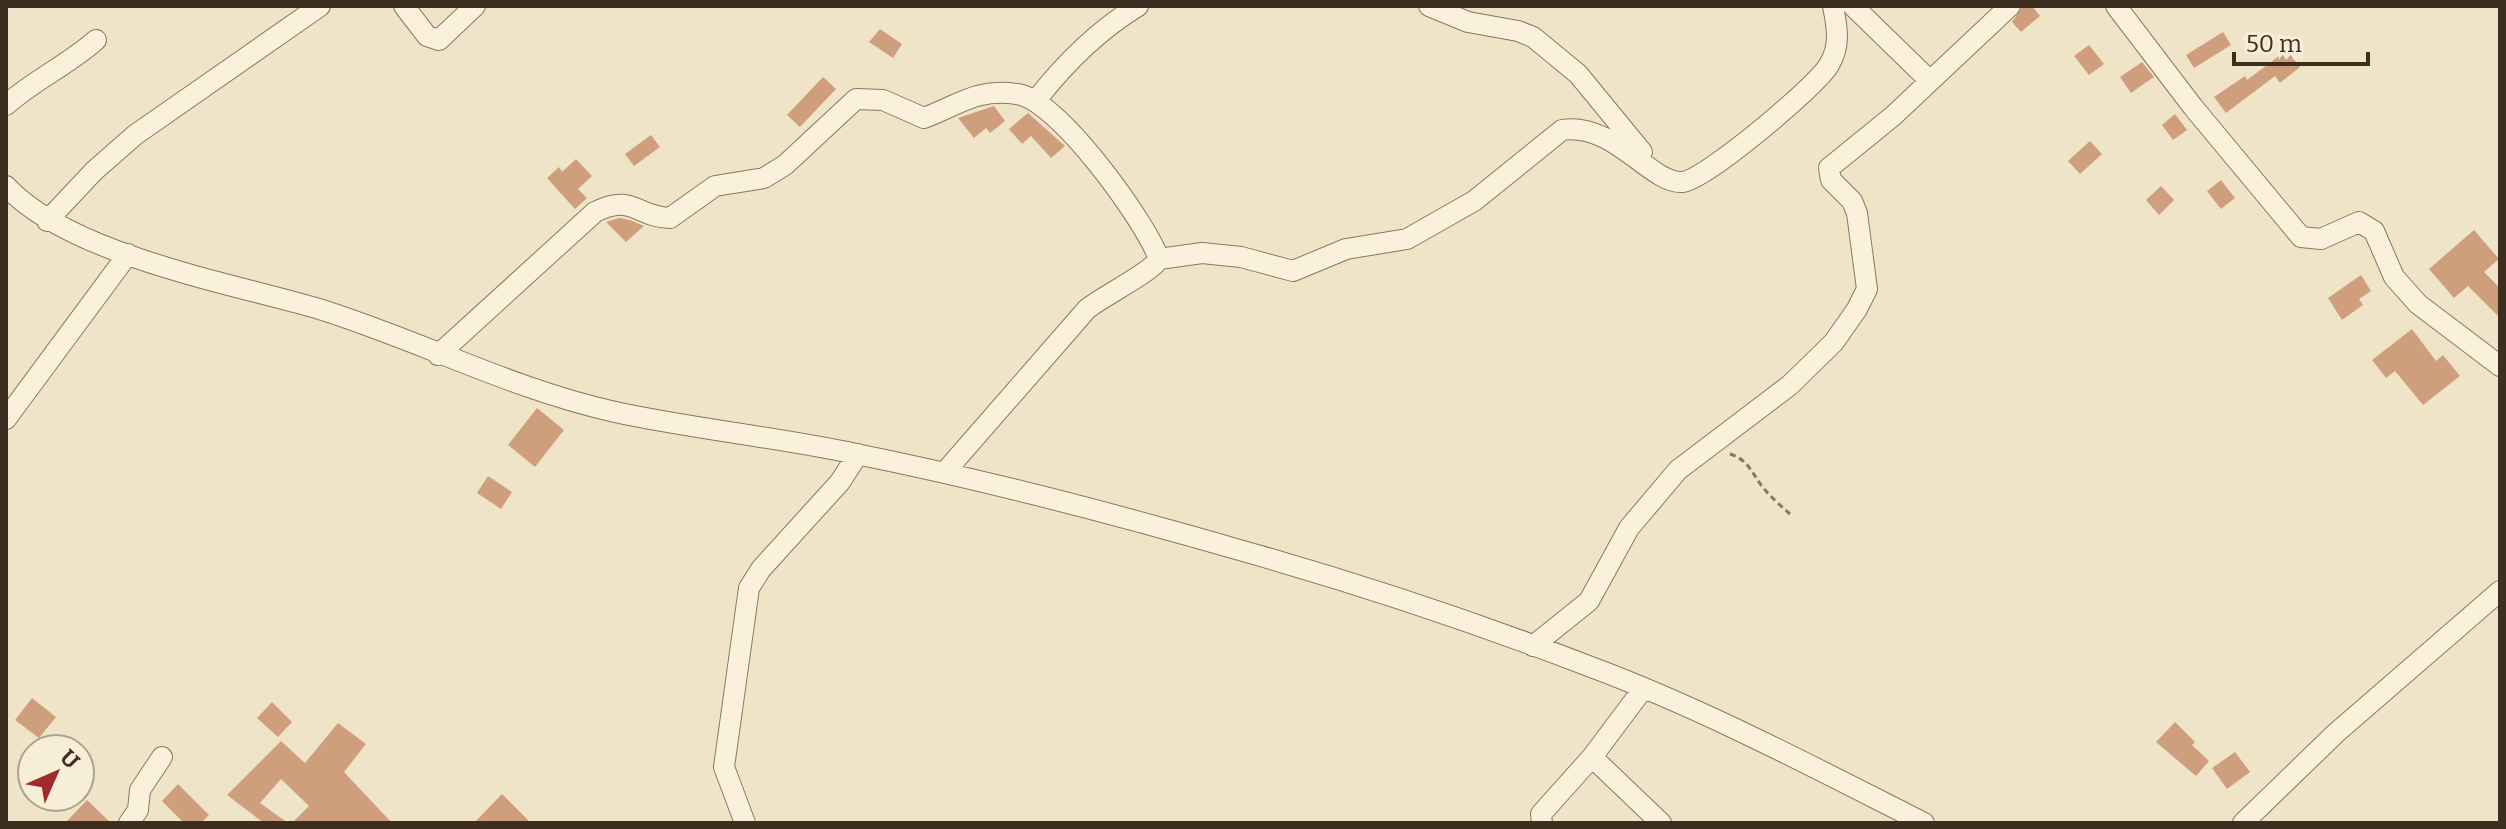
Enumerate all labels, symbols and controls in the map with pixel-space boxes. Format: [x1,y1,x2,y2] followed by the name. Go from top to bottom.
[2234,16,2368,66] scale bar
[2246,30,2302,58] text: 50 m
[16,733,96,813] north arrow
[54,744,85,775] text: U

